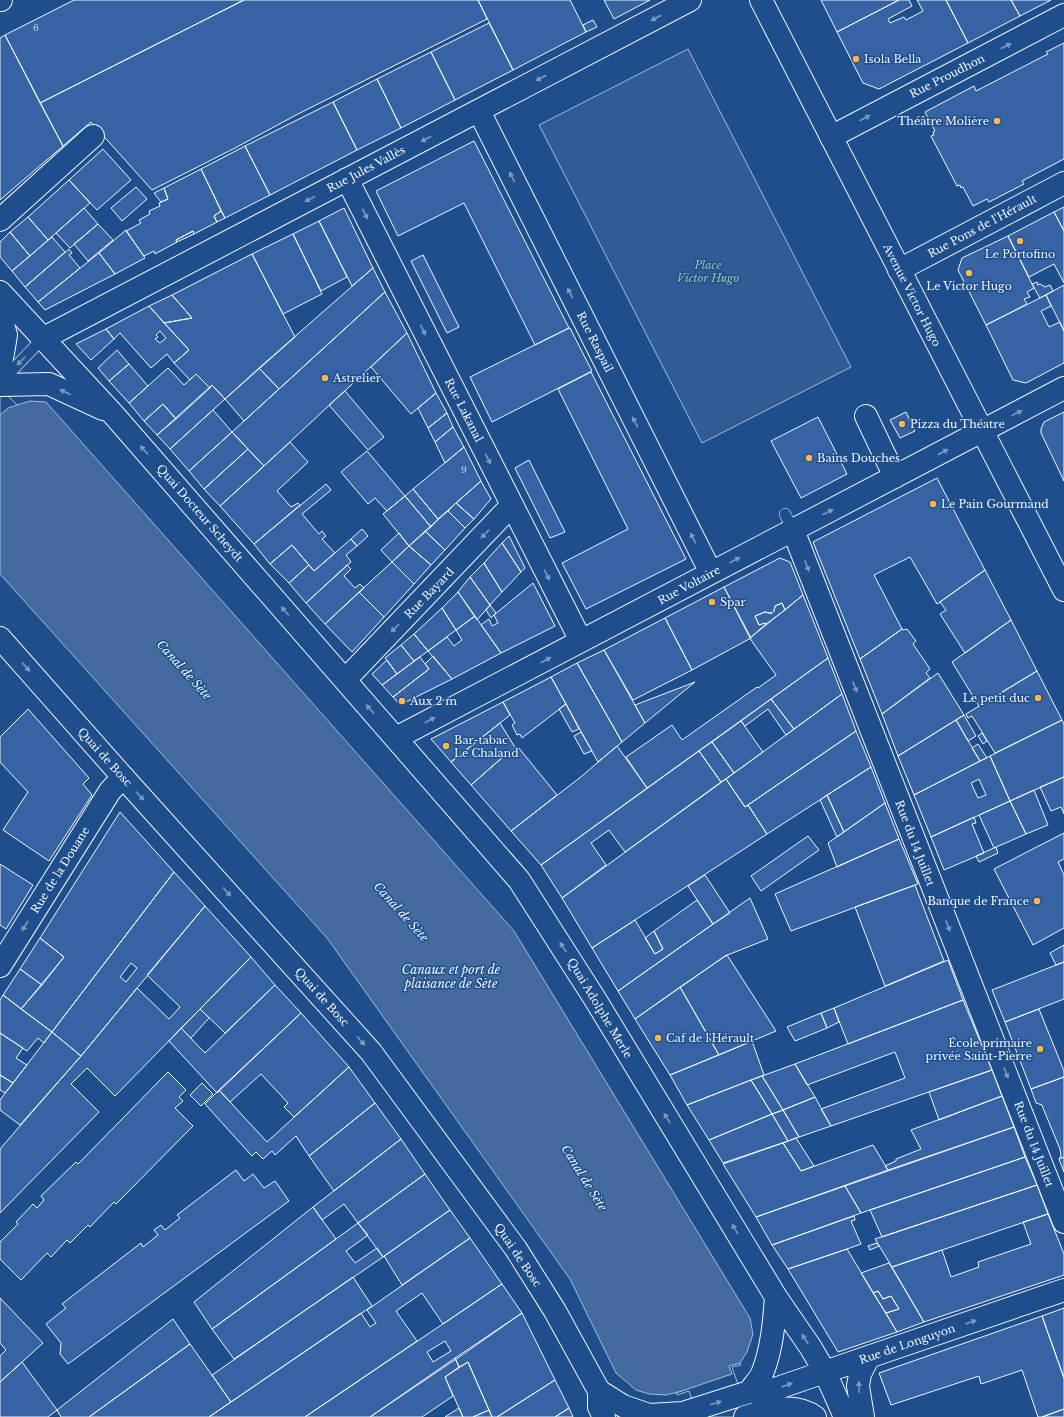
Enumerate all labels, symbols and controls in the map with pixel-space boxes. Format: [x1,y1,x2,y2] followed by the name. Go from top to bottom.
[650,15,662,21] one-way arrow
[33,22,39,33] house number: 6
[1000,42,1011,49] one-way arrow
[907,51,987,101] street label: Rue Proudhon
[864,52,922,66] place label: Isola Bella
[851,54,861,64] marker: Isola Bella
[535,75,547,82] one-way arrow
[898,114,989,128] place label: Théâtre Molière
[860,115,871,122] one-way arrow
[992,116,1002,126] marker: Théâtre Molière
[420,135,431,142] one-way arrow
[324,142,408,196] street label: Rue Jules Vallès
[509,171,515,183] one-way arrow
[925,191,1039,261] street label: Rue Pons de l'Hérault
[304,195,316,202] one-way arrow
[362,208,368,220] one-way arrow
[1015,236,1025,246] marker: Le Portofino
[880,240,944,349] street label: Avenue Victor Hugo
[985,247,1055,261] place label: Le Portofino
[677,258,739,285] park label: Place Victor Hugo
[964,268,974,278] marker: Le Victor Hugo
[926,279,1012,293] place label: Le Victor Hugo
[567,288,574,299] one-way arrow
[574,309,616,375] street label: Rue Raspail
[420,324,427,336] one-way arrow
[16,356,26,366] one-way arrow
[332,371,382,385] place label: Astrelier
[320,373,330,383] marker: Astrelier
[442,376,486,445] street label: Rue Lakanal
[59,389,71,395] one-way arrow
[1011,410,1023,416] one-way arrow
[632,416,638,428] one-way arrow
[910,417,1005,431] place label: Pizza du Théatre
[897,419,907,429] marker: Pizza du Théatre
[140,444,149,455] one-way arrow
[937,448,948,455] one-way arrow
[817,451,900,465] place label: Bains Douches
[485,453,492,465] one-way arrow
[804,453,814,463] marker: Bains Douches
[154,461,247,565] street label: Quai Docteur Scheydt
[461,464,467,475] house number: 9
[941,497,1049,511] place label: Le Pain Gourmand
[928,499,938,509] marker: Le Pain Gourmand
[822,509,833,515] one-way arrow
[480,529,490,539] one-way arrow
[690,532,696,544] one-way arrow
[729,557,741,564] one-way arrow
[805,561,811,573] one-way arrow
[655,563,723,607] street label: Rue Voltaire
[401,564,457,621] street label: Rue Bayard
[544,569,550,581] one-way arrow
[720,595,747,609] place label: Spar
[707,597,717,607] marker: Spar
[281,606,290,616] one-way arrow
[390,623,400,633] one-way arrow
[154,637,215,703] water label: Canal de Sète
[540,657,551,663] one-way arrow
[21,662,30,673] one-way arrow
[852,682,858,694] one-way arrow
[963,691,1030,705] place label: Le petit duc
[1033,693,1043,703] marker: Le petit duc
[409,694,457,708] place label: Aux 2 m
[397,696,407,706] marker: Aux 2 m
[366,704,375,714] one-way arrow
[425,717,436,723] one-way arrow
[75,725,135,789] street label: Quai de Bosc
[454,733,519,760] place label: Bar-tabac Le Chaland
[441,741,451,751] marker: Bar-tabac Le Chaland
[136,791,145,801] one-way arrow
[892,798,938,889] street label: Rue du 14 Juillet
[28,824,92,916] street label: Rue de la Douane
[371,879,432,945] water label: Canal de Sète
[223,887,232,897] one-way arrow
[928,894,1029,908] place label: Banque de France
[1032,896,1042,906] marker: Banque de France
[945,920,951,931] one-way arrow
[21,921,29,931] one-way arrow
[559,942,567,952] one-way arrow
[565,955,635,1061] street label: Quai Adolphe Merle
[402,962,501,991] water label: Canaux et port de plaisance de Sète
[292,965,352,1029] street label: Quai de Bosc
[666,1031,755,1045] place label: Caf de l'Hérault
[653,1033,663,1043] marker: Caf de l'Hérault
[357,1036,366,1046] one-way arrow
[925,1036,1032,1063] place label: École primaire privée Saint-Pierre
[1035,1044,1045,1054] marker: École primaire privée Saint-Pierre
[1003,1067,1009,1079] one-way arrow
[1011,1099,1057,1190] street label: Rue du 14 Juillet
[664,1112,671,1124] one-way arrow
[558,1142,611,1214] water label: Canal de Sète
[491,1220,545,1290] street label: Quai de Bosc
[731,1224,739,1234] one-way arrow
[965,1319,977,1325] one-way arrow
[857,1321,957,1367] street label: Rue de Longuyon
[801,1333,809,1344] one-way arrow
[856,1380,862,1393] one-way arrow
[782,1382,794,1388] one-way arrow
[711,1400,723,1406] one-way arrow

